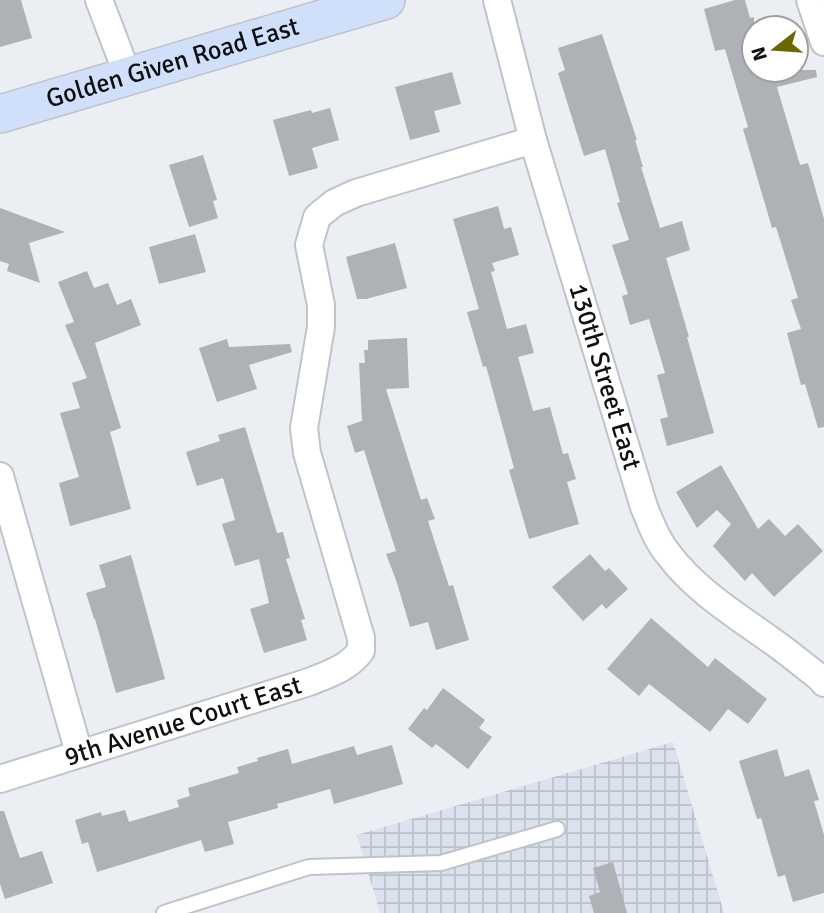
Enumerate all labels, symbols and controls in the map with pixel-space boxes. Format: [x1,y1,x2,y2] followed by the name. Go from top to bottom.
[42,11,303,115] street label: Golden Given Road East
[740,14,810,84] north arrow
[746,44,773,64] text: N
[561,280,648,474] street label: 130th Street East
[61,669,306,774] street label: 9th Avenue Court East

